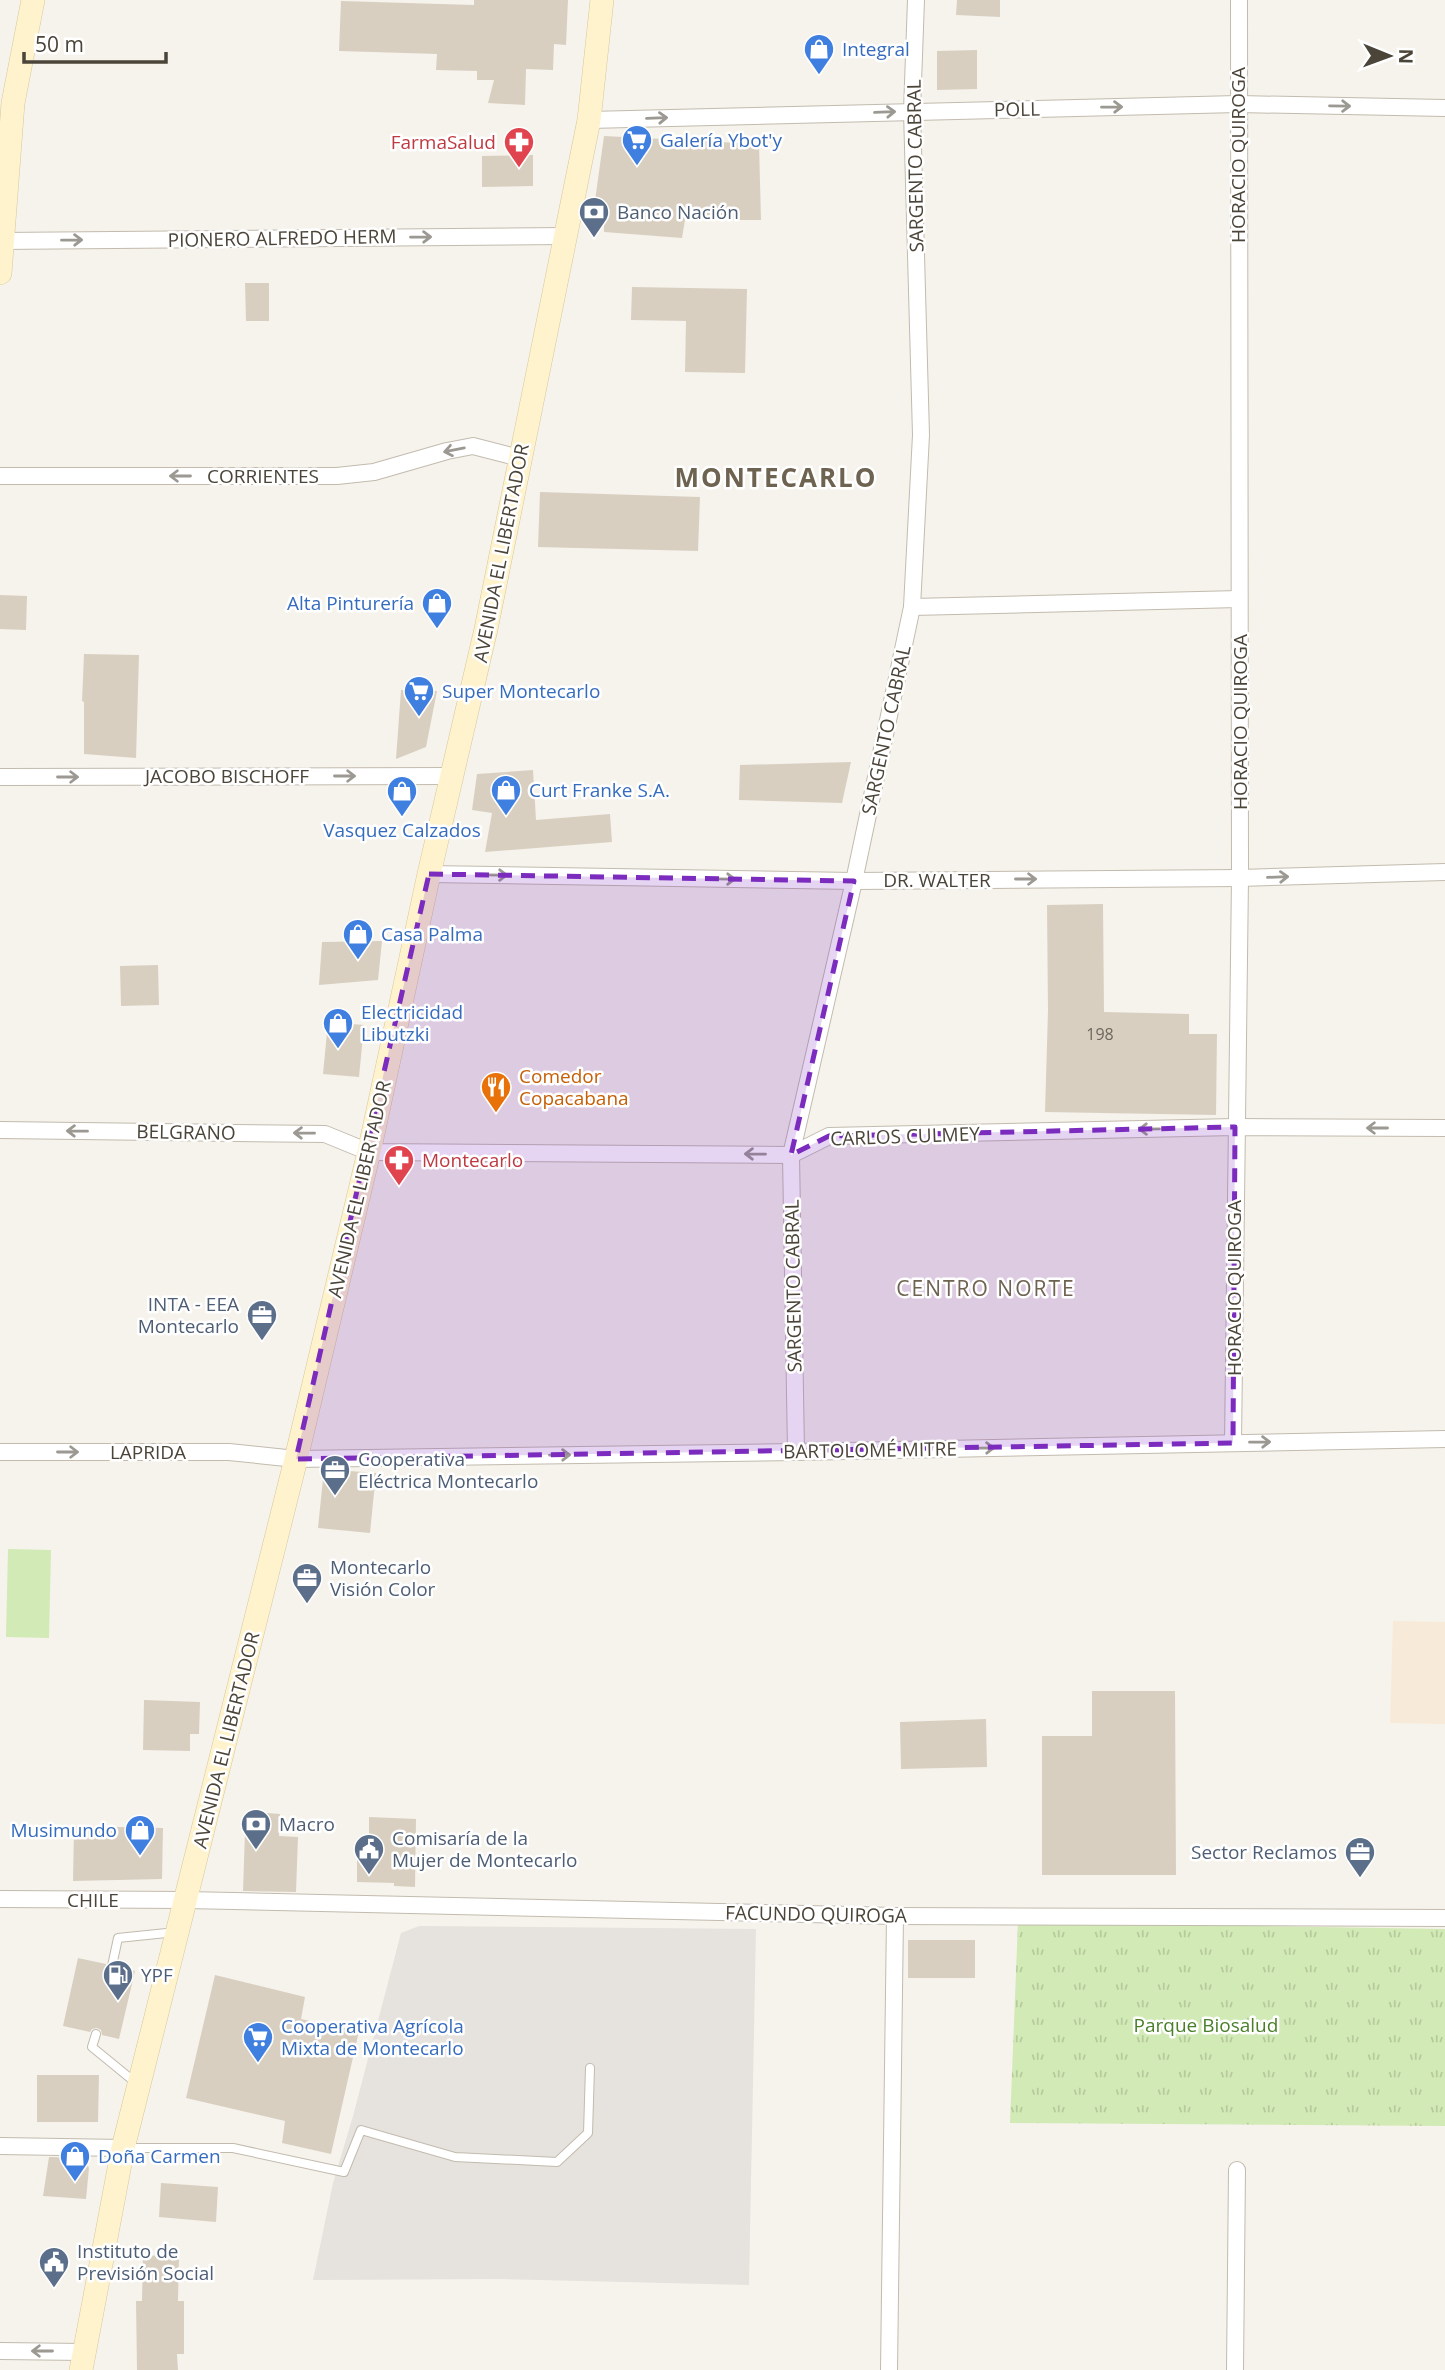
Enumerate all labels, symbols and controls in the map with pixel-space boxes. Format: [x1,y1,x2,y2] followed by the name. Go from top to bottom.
[24,21,166,65] scale bar
[1354,21,1424,91] north arrow
[35,30,84,58] text: 50 m
[802,32,836,76] shop icon: Integral
[842,36,910,62] place label: Integral
[1393,48,1419,64] text: N
[1225,67,1251,243] street label: HORACIO QUIROGA
[900,79,930,253] street label: SARGENTO CABRAL
[994,96,1040,122] street label: POLL
[1328,99,1351,113] one-way arrow
[1101,100,1124,114] one-way arrow
[873,105,896,119] one-way arrow
[646,111,669,125] one-way arrow
[620,123,654,167] supermarket icon: Galería Ybot'y
[502,125,536,169] pharmacy icon: FarmaSalud
[660,127,783,153] place label: Galería Ybot'y
[391,129,496,155] place label: FarmaSalud
[577,195,611,239] bank icon: Banco Nación
[617,199,739,225] place label: Banco Nación
[167,223,397,253] street label: PIONERO ALFREDO HERM
[410,230,433,244] one-way arrow
[60,233,83,247] one-way arrow
[467,441,535,665] street label: AVENIDA EL LIBERTADOR
[443,444,466,457] one-way arrow
[674,459,878,495] district label: MONTECARLO
[207,463,319,489] street label: CORRIENTES
[169,469,192,483] one-way arrow
[420,586,454,630] shop icon: Alta Pinturería
[287,590,414,616] place label: Alta Pinturería
[1227,634,1253,810] street label: HORACIO QUIROGA
[855,643,917,817] street label: SARGENTO CABRAL
[402,674,436,718] supermarket icon: Super Montecarlo
[442,678,600,704] place label: Super Montecarlo
[143,763,309,789] street label: JACOBO BISCHOFF
[333,769,356,783] one-way arrow
[56,770,79,784] one-way arrow
[489,773,523,817] shop icon: Curt Franke S.A.
[385,774,419,818] shop icon: Vasquez Calzados
[529,777,670,803] place label: Curt Franke S.A.
[323,817,481,843] place label: Vasquez Calzados
[883,867,991,893] street label: DR. WALTER
[486,868,509,882] one-way arrow
[1266,870,1289,884] one-way arrow
[713,872,736,885] one-way arrow
[1014,873,1037,886] one-way arrow
[341,917,375,961] shop icon: Casa Palma
[381,921,483,947] place label: Casa Palma
[361,999,463,1047] place label: Electricidad Libutzki
[321,1006,355,1050] shop icon: Electricidad Libutzki
[1086,1023,1114,1045] house number: 198
[519,1063,629,1111] place label: Comedor Copacabana
[479,1070,513,1114] restaurant icon: Comedor Copacabana
[321,1078,397,1300] street label: AVENIDA EL LIBERTADOR
[136,1118,236,1146] street label: BELGRANO
[830,1120,981,1152] street label: CARLOS CULMEY
[1366,1121,1389,1135] one-way arrow
[1138,1122,1161,1136] one-way arrow
[65,1124,88,1138] one-way arrow
[293,1127,316,1140] one-way arrow
[382,1143,416,1187] pharmacy icon: Montecarlo
[422,1147,523,1173] place label: Montecarlo
[744,1148,767,1161] one-way arrow
[778,1199,808,1373] street label: SARGENTO CABRAL
[1221,1200,1247,1376] street label: HORACIO QUIROGA
[896,1274,1076,1302] district label: CENTRO NORTE
[138,1291,239,1339] place label: INTA - EEA Montecarlo
[245,1298,279,1342] office icon: INTA - EEA Montecarlo
[783,1435,957,1465] street label: BARTOLOMÉ MITRE
[1248,1436,1271,1449] one-way arrow
[110,1439,186,1465] street label: LAPRIDA
[972,1441,995,1455] one-way arrow
[56,1445,79,1459] one-way arrow
[358,1446,538,1494] place label: Cooperativa Eléctrica Montecarlo
[548,1448,571,1462] one-way arrow
[318,1453,352,1497] office icon: Cooperativa Eléctrica Montecarlo
[330,1554,436,1602] place label: Montecarlo Visión Color
[290,1561,324,1605] office icon: Montecarlo Visión Color
[187,1629,266,1851] street label: AVENIDA EL LIBERTADOR
[239,1807,273,1851] bank icon: Macro
[279,1811,335,1837] place label: Macro
[123,1813,157,1857] shop icon: Musimundo
[10,1817,117,1843] place label: Musimundo
[392,1825,577,1873] place label: Comisaría de la Mujer de Montecarlo
[352,1832,386,1876] public building icon: Comisaría de la Mujer de Montecarlo
[1343,1835,1377,1879] office icon: Sector Reclamos
[1191,1839,1337,1865] place label: Sector Reclamos
[67,1887,119,1913] street label: CHILE
[725,1899,907,1929] street label: FACUNDO QUIROGA
[101,1958,135,2002] fuel station icon: YPF
[141,1962,173,1988] place label: YPF
[1134,2012,1278,2038] park label: Parque Biosalud
[281,2013,464,2061] place label: Cooperativa Agrícola Mixta de Montecarlo
[241,2020,275,2064] supermarket icon: Cooperativa Agrícola Mixta de Montecarlo
[58,2139,92,2183] shop icon: Doña Carmen
[98,2143,221,2169] place label: Doña Carmen
[77,2238,214,2286] place label: Instituto de Previsión Social
[37,2245,71,2289] public building icon: Instituto de Previsión Social
[31,2344,54,2358] one-way arrow

